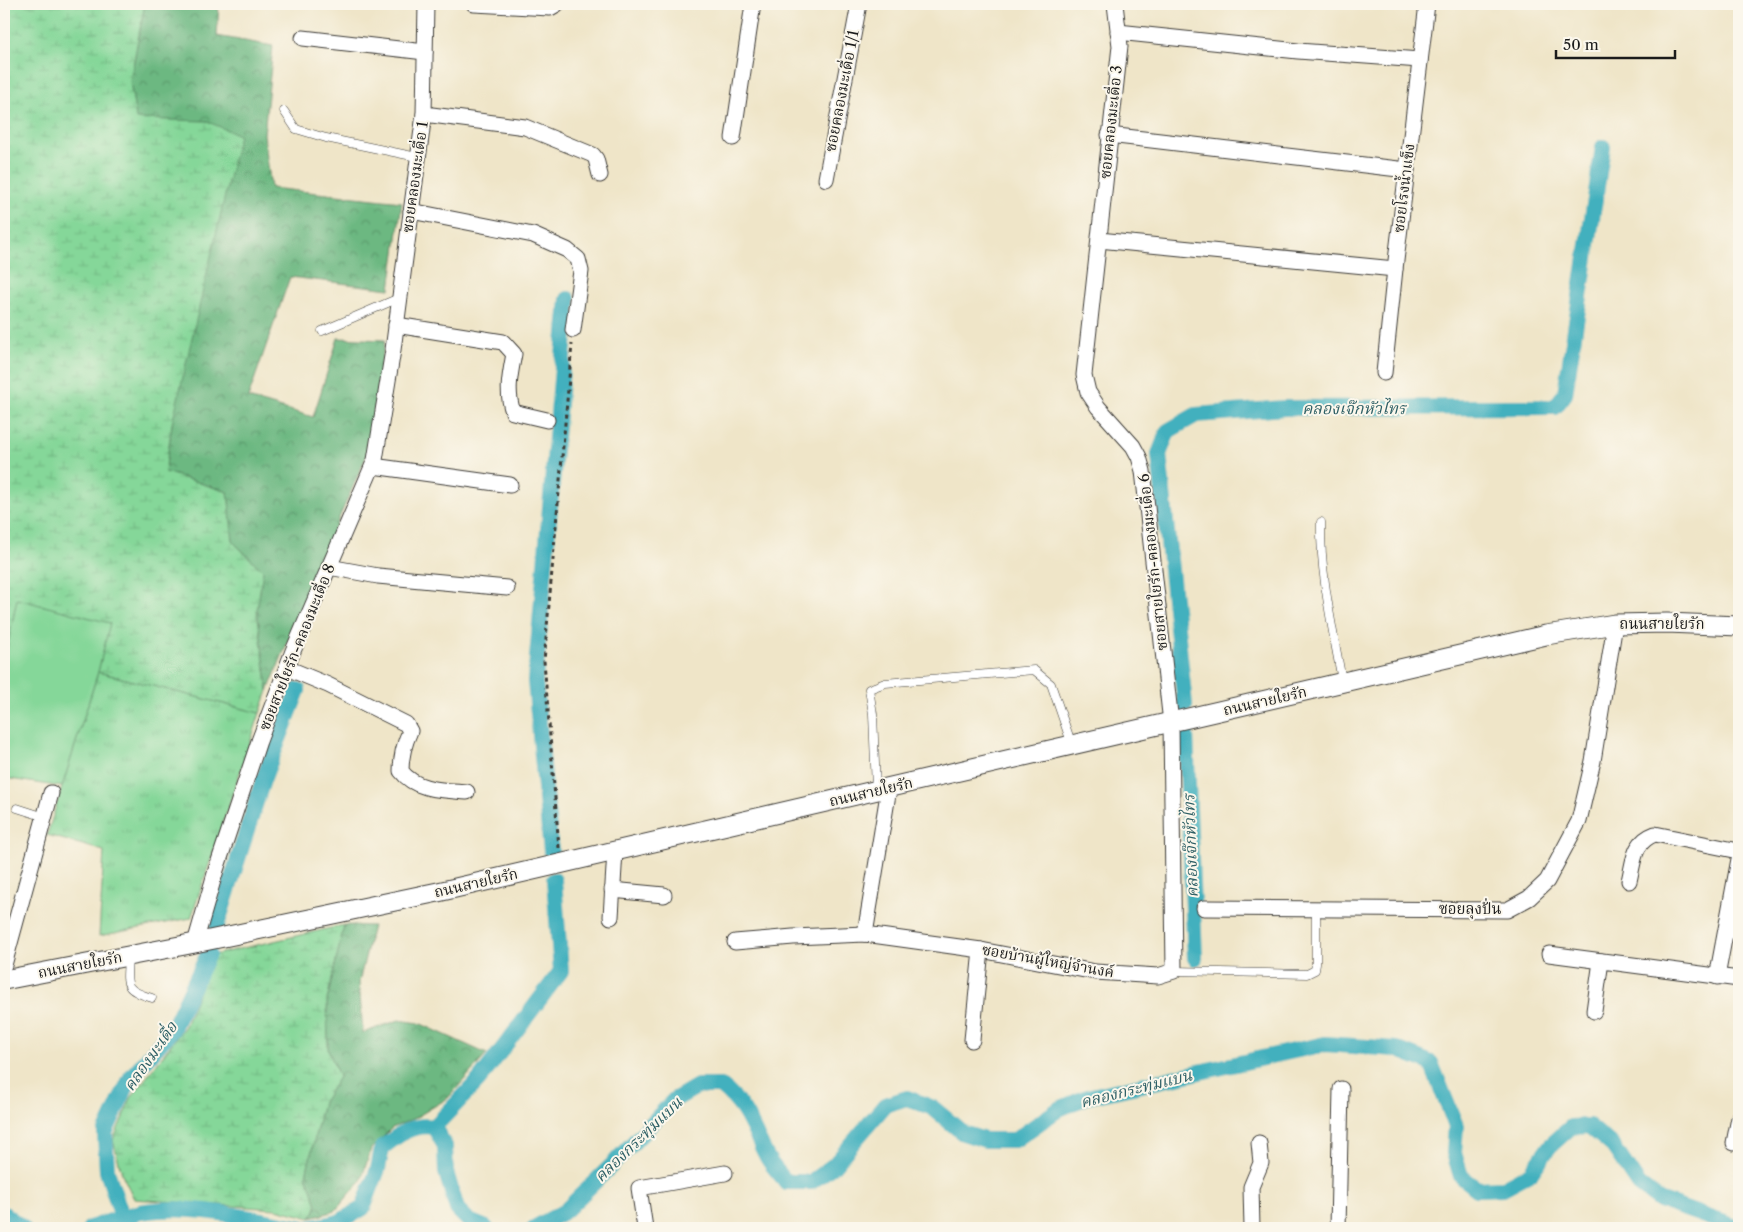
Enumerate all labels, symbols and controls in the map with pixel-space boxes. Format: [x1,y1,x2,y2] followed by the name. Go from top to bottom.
[819,27,863,154] street label: ซอยคลองมะเดื่อ 1/1
[1556,28,1674,60] scale bar
[1563,35,1599,54] text: 50 m
[1094,64,1126,180] street label: ซอยคลองมะเดื่อ 3
[396,119,432,234] street label: ซอยคลองมะเดื่อ 1
[1388,142,1418,234] street label: ซอยโรงน้ำแข็ง
[1302,397,1408,418] water label: คลองเจ๊กหัวไทร
[1133,472,1171,652] street label: ซอยสายใยรัก-คลองมะเดื่อ 6
[253,560,339,733] street label: ซอยสายใยรัก-คลองมะเดื่อ 8
[1619,613,1705,633] street label: ถนนสายใยรัก
[1221,681,1309,719] street label: ถนนสายใยรัก
[827,772,915,810] street label: ถนนสายใยรัก
[1177,792,1202,898] water label: คลองเจ๊กหัวไทร
[432,863,520,901] street label: ถนนสายใยรัก
[1439,898,1501,920] street label: ซอยลุงปั่น
[980,939,1116,982] street label: ซอยบ้านผู้ใหญ่จำนงค์
[36,946,124,982] street label: ถนนสายใยรัก
[118,1016,182,1095] water label: คลองมะเดื่อ
[1078,1064,1195,1113] water label: คลองกระทุ่มแบน
[590,1092,687,1187] water label: คลองกระทุ่มแบน

